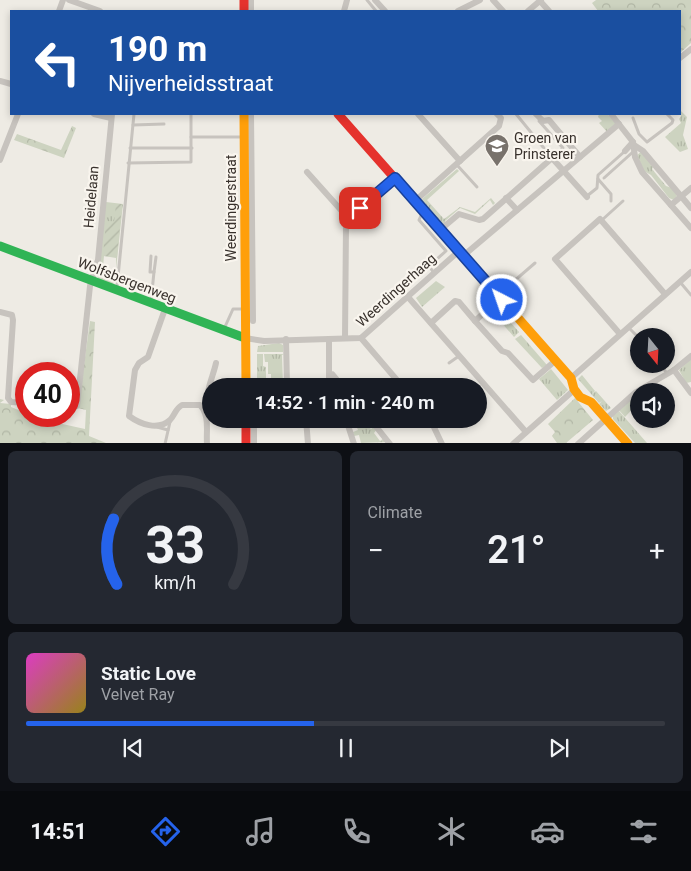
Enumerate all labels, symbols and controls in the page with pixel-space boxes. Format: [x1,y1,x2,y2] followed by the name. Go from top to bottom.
[108,29,207,70] text: 190 m
[25,30,90,95] icon: left
[108,71,274,96] text: Nijverheidsstraat
[514,130,577,162] place label: Groen van Prinsterer
[484,133,510,167] school or university icon: Groen van Prinsterer
[223,154,239,261] street label: Weerdingerstraat
[80,165,102,229] street label: Heidelaan
[339,187,381,229] pin
[346,194,374,222] icon: arrive
[353,250,439,330] street label: Weerdingerhaag
[75,254,179,306] street label: Wolfsbergenweg
[475,273,527,325] position arrow
[630,328,675,372] north arrow
[630,328,675,428] map controls
[15,362,80,427] speed limit sign: 40
[630,383,675,428] button: sound
[254,391,435,414] text: 14:52 · 1 min · 240 m
[368,503,422,522] text: Climate
[145,515,205,576] text: 33
[487,528,545,572] text: 21°
[368,534,384,567] text: −
[649,534,665,567] text: +
[154,572,196,593] text: km/h
[101,662,196,685] text: Static Love
[101,685,175,704] text: Velvet Ray
[119,734,147,762] icon: previous
[332,734,360,762] icon: pause
[545,734,573,762] icon: next
[148,814,183,849] icon: directions
[243,814,278,849] icon: music
[339,814,374,849] icon: phone
[434,814,469,849] icon: climate
[530,814,565,849] icon: car
[626,814,661,849] icon: filters
[30,819,87,844] text: 14:51

